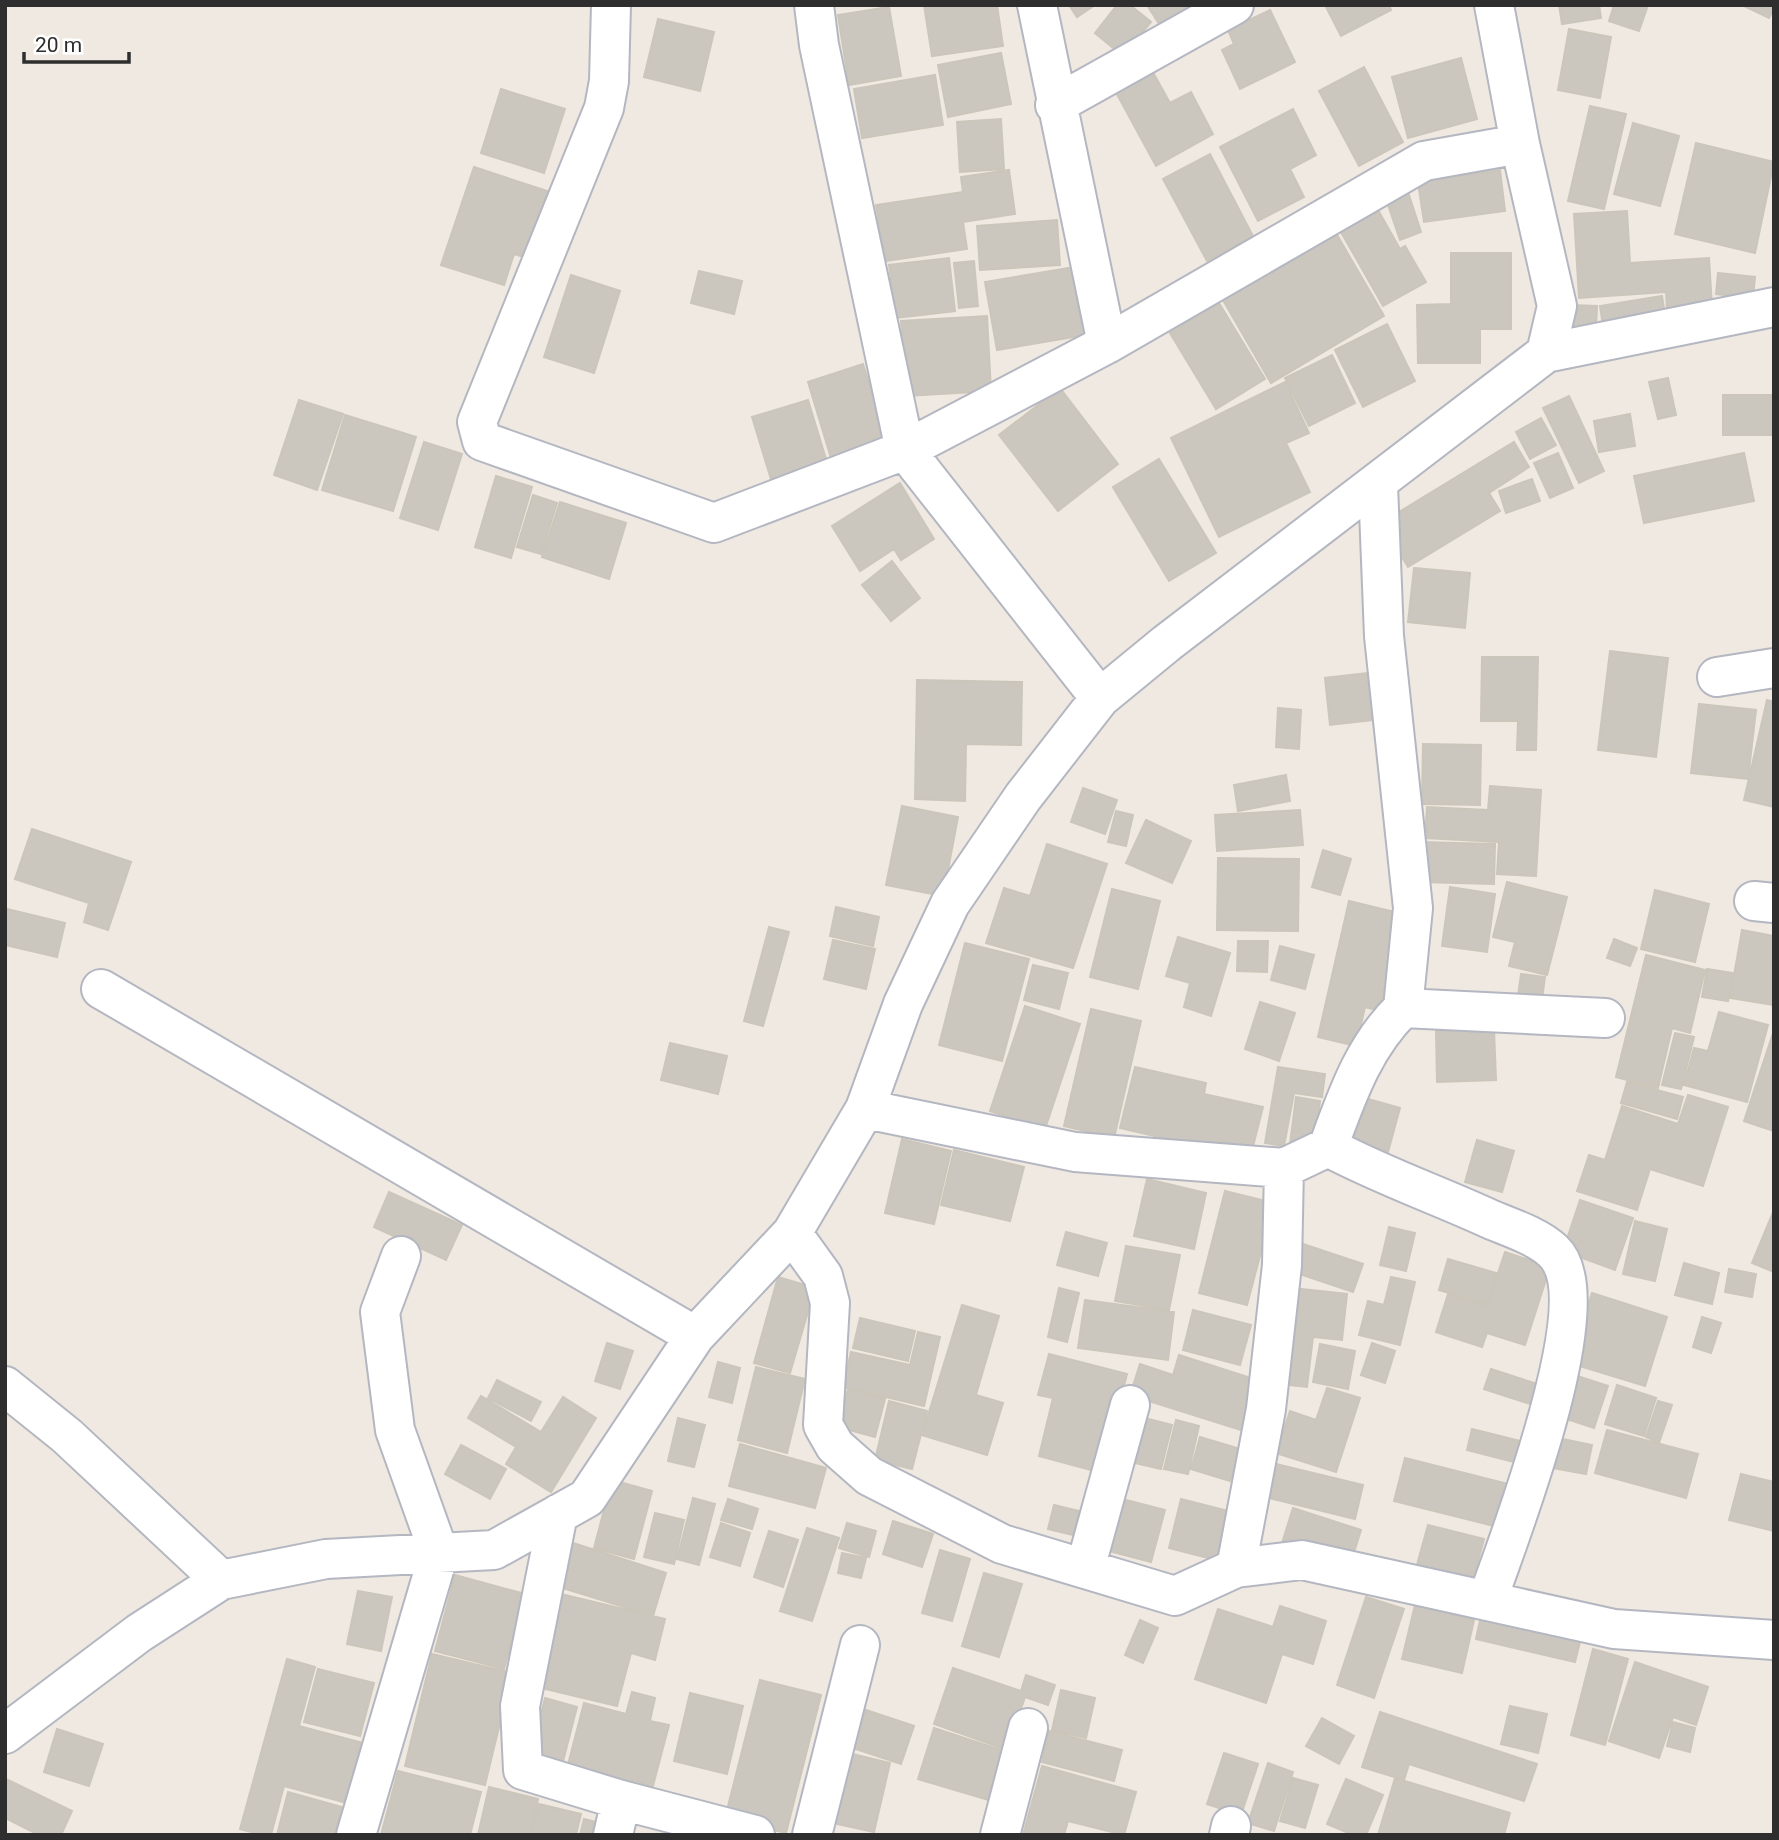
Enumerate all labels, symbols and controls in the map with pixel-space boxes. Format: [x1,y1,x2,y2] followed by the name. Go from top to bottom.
[24,21,130,65] scale bar
[35,33,82,57] text: 20 m

